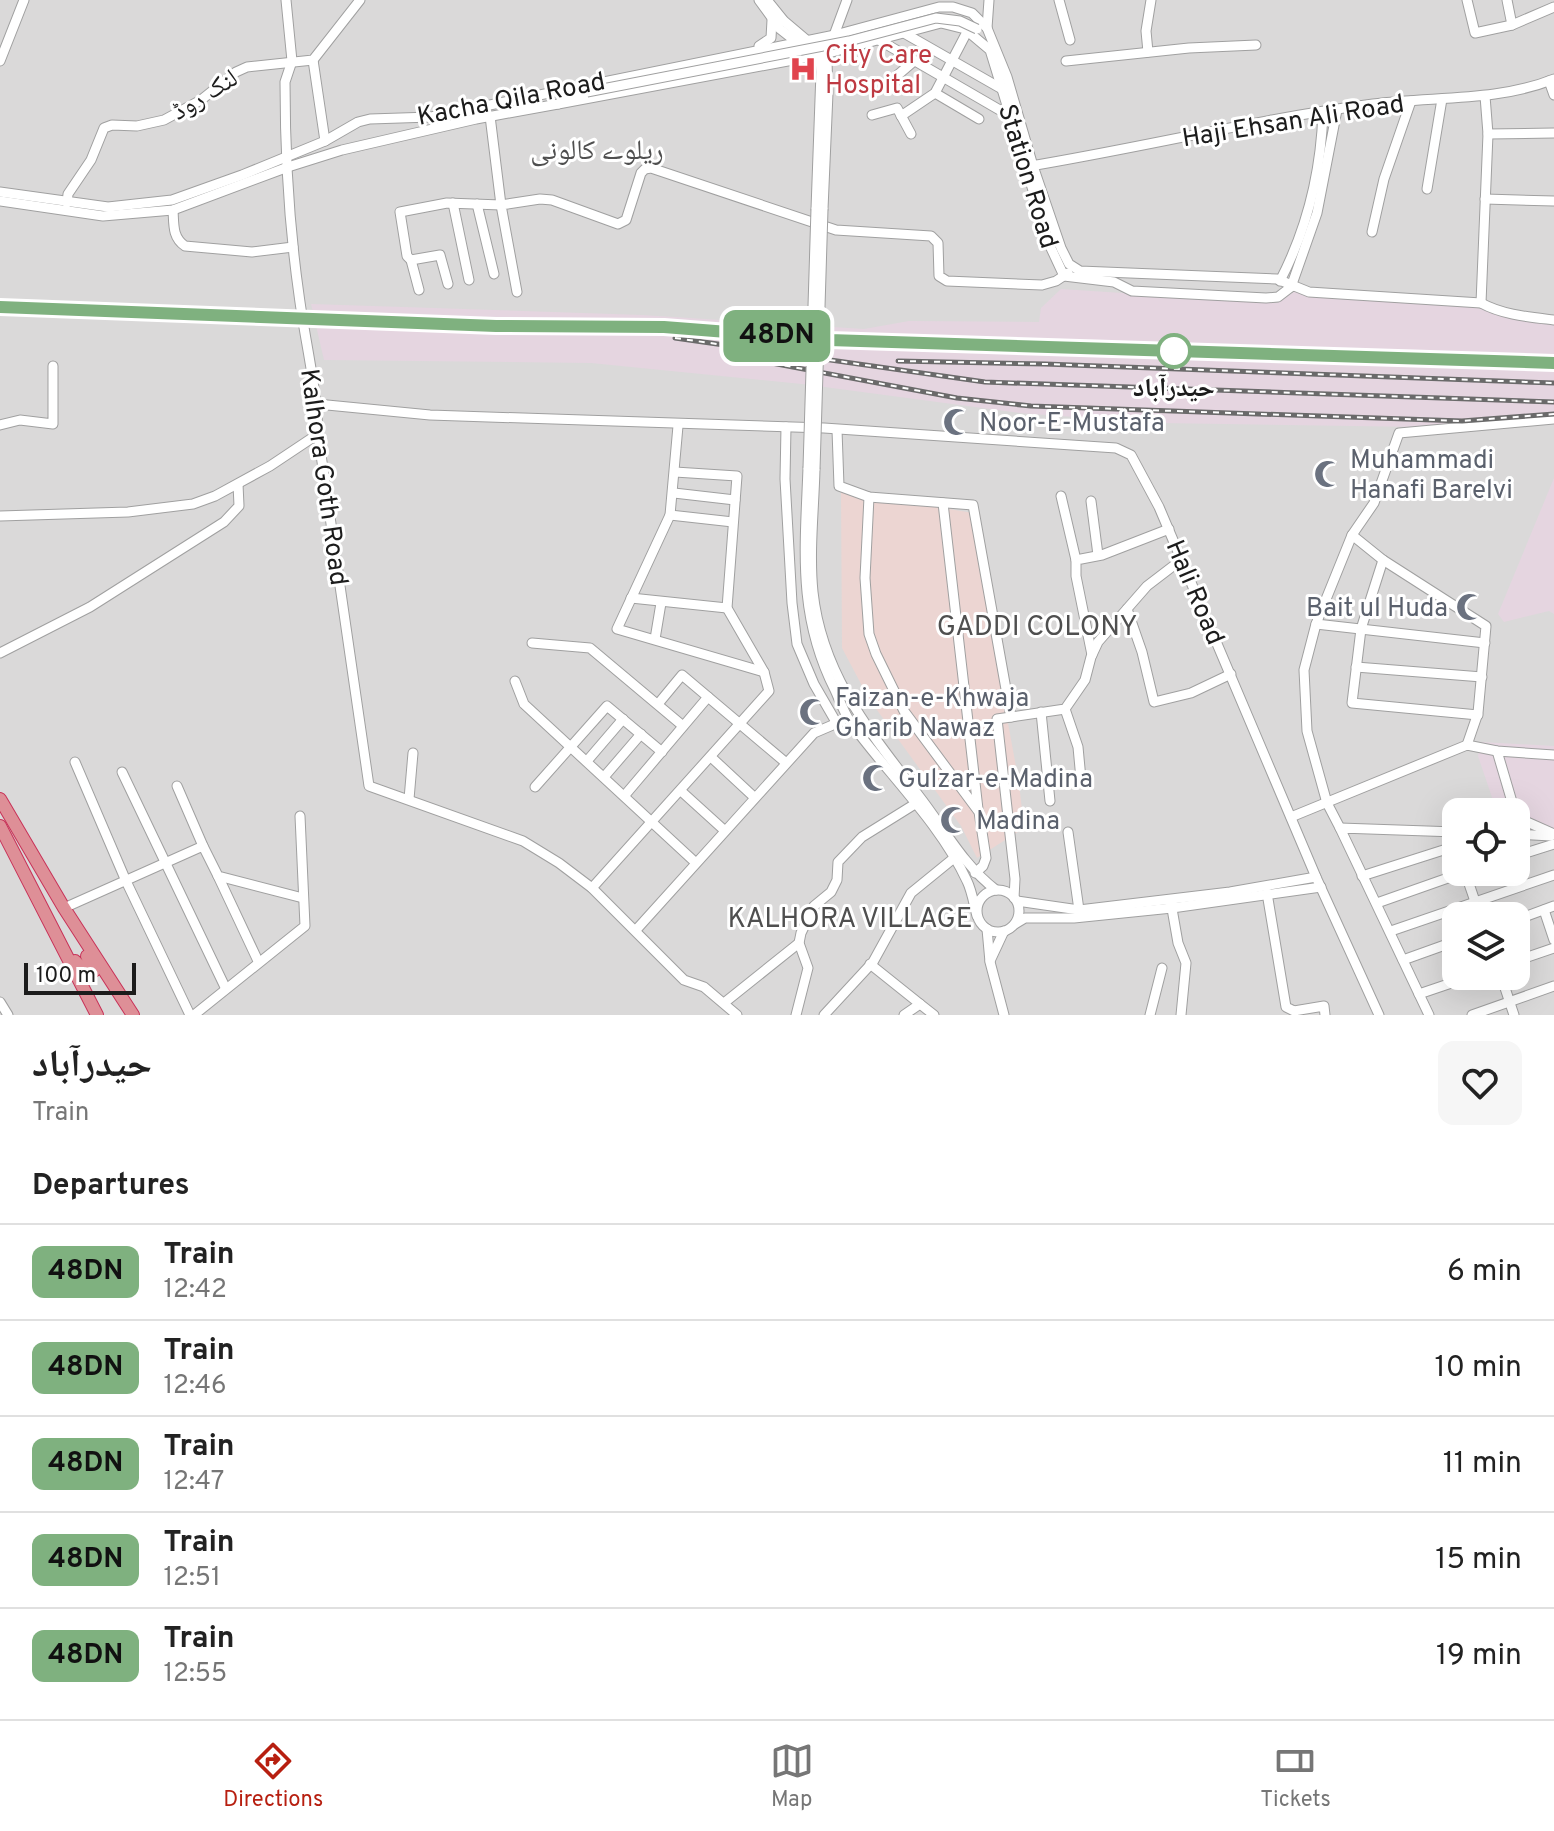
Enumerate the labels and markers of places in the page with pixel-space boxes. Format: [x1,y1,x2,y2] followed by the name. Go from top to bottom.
[825,40,932,103] place label: City Care Hospital
[788,54,818,84] hospital icon: City Care Hospital
[1157,334,1191,368] marker: حیدرآباد
[1133,373,1215,406] place label: حیدرآباد
[942,407,972,437] mosque icon: Noor-E-Mustafa
[979,408,1165,441] place label: Noor-E-Mustafa
[1350,445,1513,508] place label: Muhammadi Hanafi Barelvi
[1313,459,1343,489] mosque icon: Muhammadi Hanafi Barelvi
[1455,592,1485,622] mosque icon: Bait ul Huda
[1306,593,1448,626] place label: Bait ul Huda
[835,683,1029,746] place label: Faizan-e-Khwaja Gharib Nawaz
[798,697,828,727] mosque icon: Faizan-e-Khwaja Gharib Nawaz
[861,763,891,793] mosque icon: Gulzar-e-Madina
[898,764,1093,797] place label: Gulzar-e-Madina
[939,805,969,835] mosque icon: Madina
[976,806,1060,839] place label: Madina

